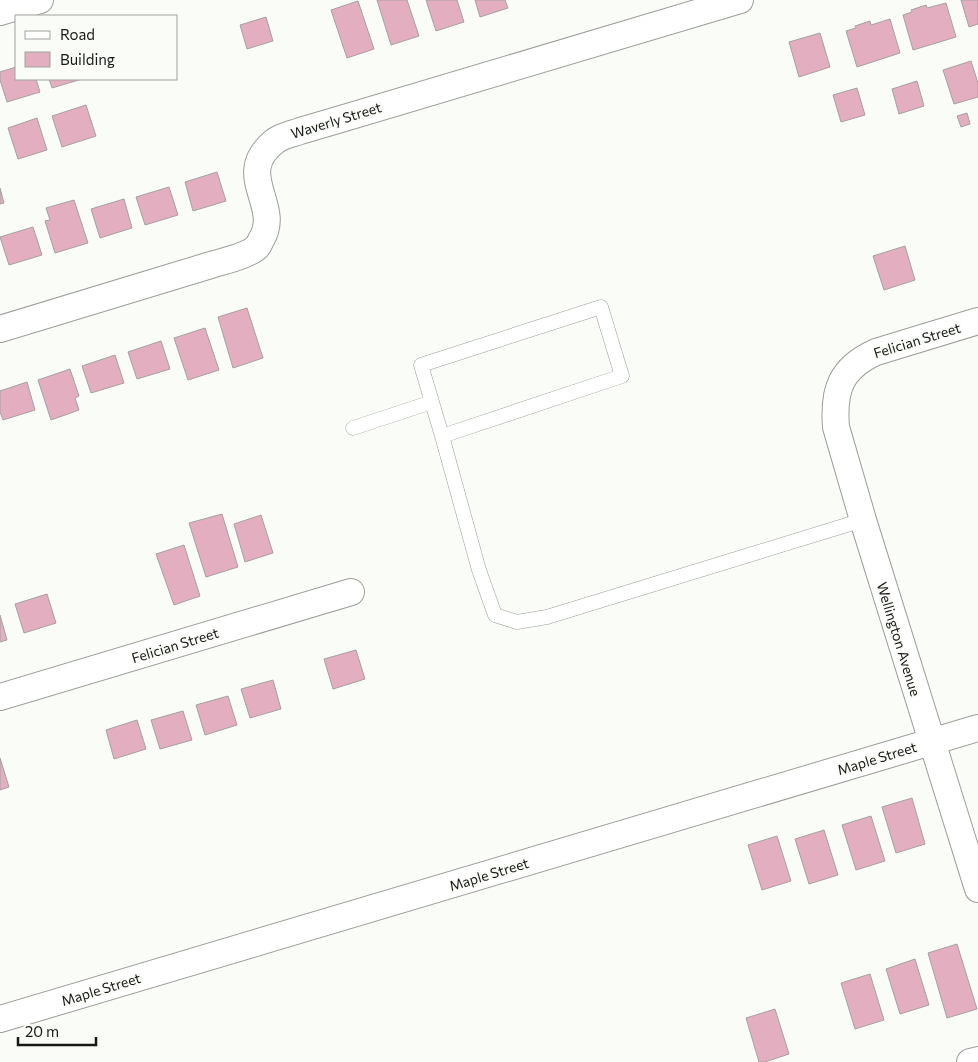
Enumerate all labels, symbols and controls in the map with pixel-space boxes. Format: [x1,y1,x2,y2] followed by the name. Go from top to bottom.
[15,15,178,80] legend
[60,25,95,43] text: Road
[60,50,115,68] text: Building
[289,98,384,142] street label: Waverly Street
[871,319,963,361] street label: Felician Street
[874,580,924,698] street label: Wellington Avenue
[129,624,221,666] street label: Felician Street
[835,738,919,778] street label: Maple Street
[447,854,531,894] street label: Maple Street
[59,969,143,1009] street label: Maple Street
[18,1014,95,1046] scale bar
[25,1022,59,1040] text: 20 m

